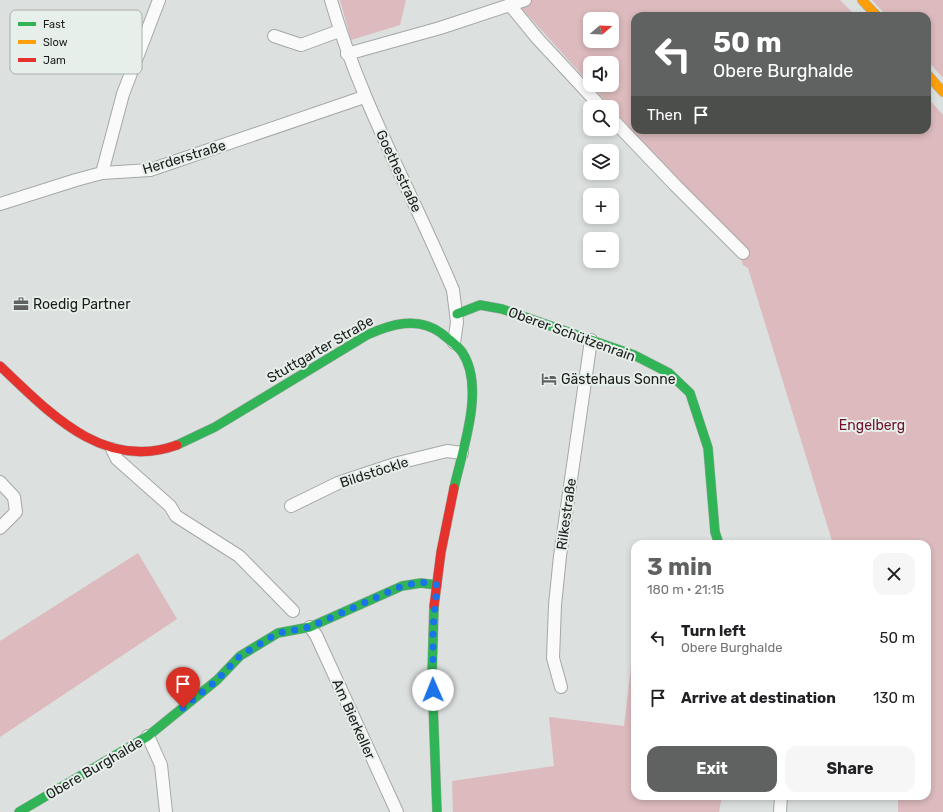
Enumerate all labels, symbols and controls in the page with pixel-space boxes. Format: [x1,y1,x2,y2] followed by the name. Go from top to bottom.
[10,10,142,74] legend
[583,12,619,48] north arrow
[583,12,619,268] map controls
[43,18,66,31] text: Fast
[713,26,782,59] text: 50 m
[647,28,699,80] icon: left
[43,36,68,49] text: Slow
[43,54,66,67] text: Jam
[583,56,619,92] button: sound
[713,60,853,82] text: Obere Burghalde
[583,100,619,136] button: search
[690,104,712,126] icon: arrive
[647,106,682,124] text: Then
[372,127,425,215] street label: Goethestraße
[140,137,228,178] street label: Herderstraße
[583,144,619,180] button: layers
[583,188,619,224] button: +
[583,232,619,268] button: −
[12,295,30,313] office icon: Roedig Partner
[33,296,131,313] place label: Roedig Partner
[506,304,638,365] street label: Oberer Schützenrain
[264,312,377,387] street label: Stuttgarter Straße
[540,370,558,388] hotel icon: Gästehaus Sonne
[561,371,676,388] place label: Gästehaus Sonne
[839,417,905,434] park label: Engelberg
[338,453,411,492] street label: Bildstöckle
[553,477,580,551] street label: Rilkestraße
[647,553,712,581] text: 3 min
[873,553,915,595] button: close
[647,582,724,597] text: 180 m · 21:15
[681,622,746,640] text: Turn left
[647,627,669,649] icon: left
[880,629,915,647] text: 50 m
[681,640,782,655] text: Obere Burghalde
[166,667,200,708] pin
[412,669,454,711] position arrow
[172,673,194,695] icon: arrive
[328,677,379,762] street label: Am Bierkeller
[647,687,669,709] icon: arrive
[681,689,836,707] text: Arrive at destination
[873,689,915,707] text: 130 m
[43,734,146,803] street label: Obere Burghalde
[647,746,777,792] button: Exit
[785,746,915,792] button: Share

